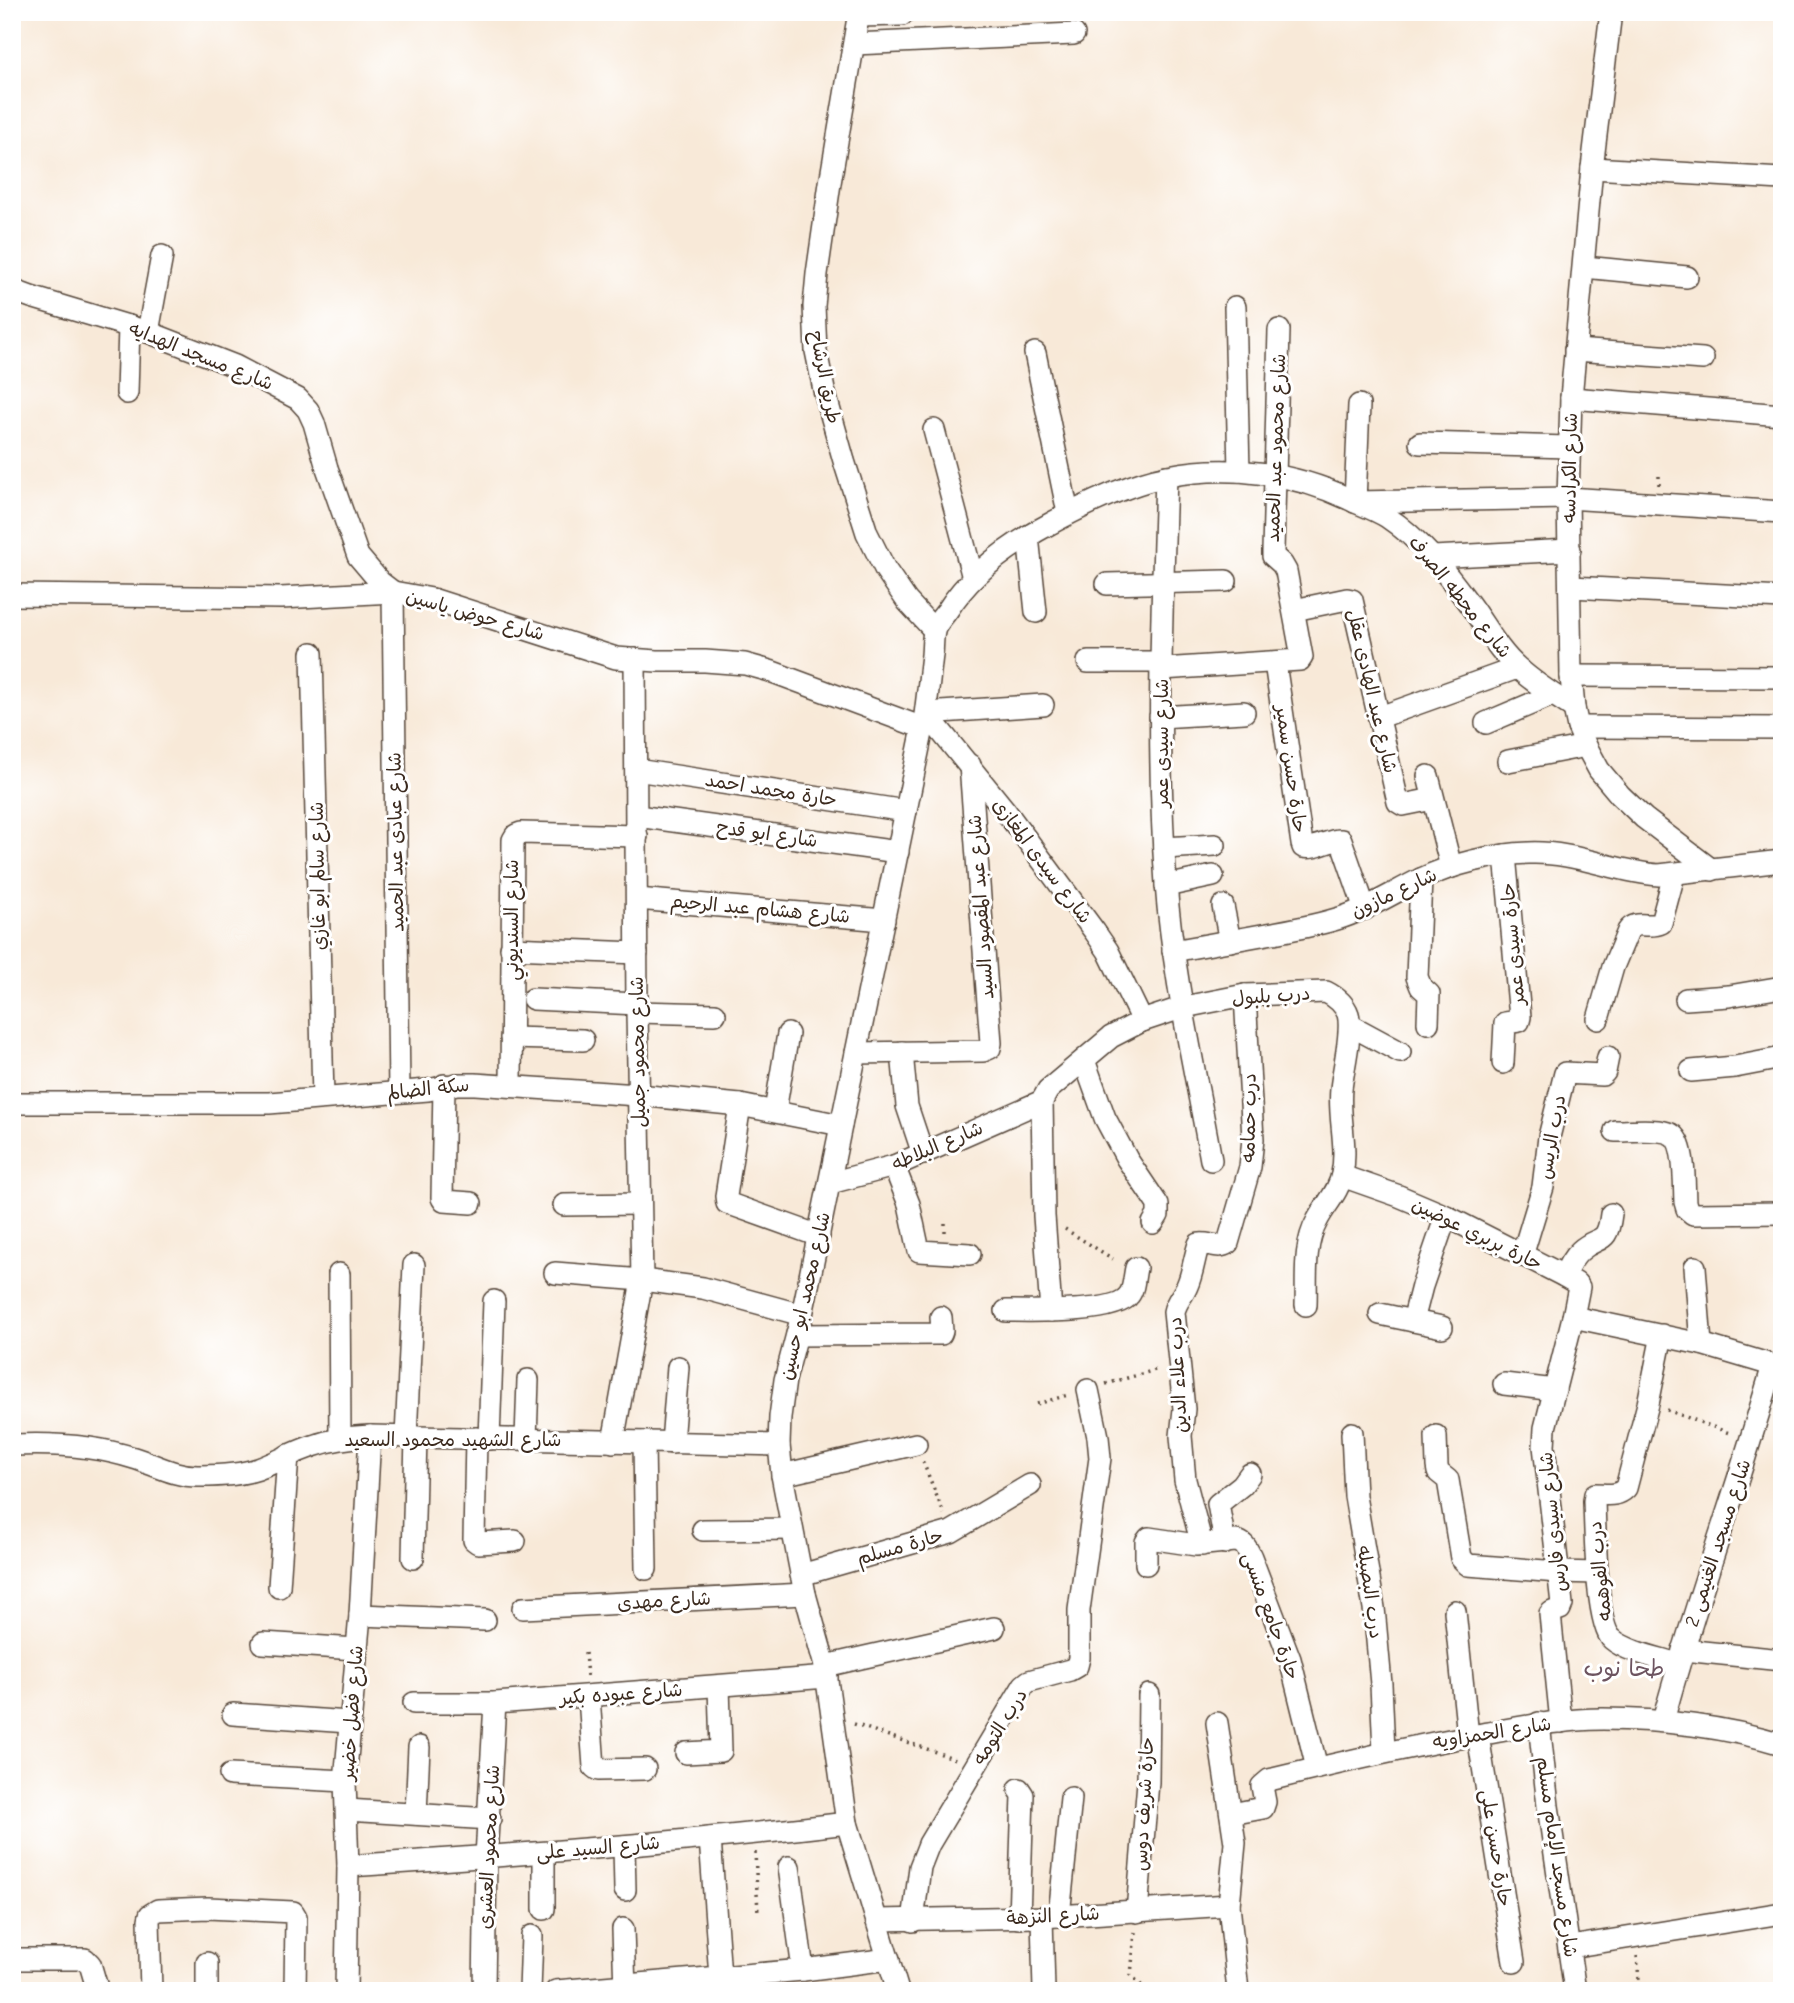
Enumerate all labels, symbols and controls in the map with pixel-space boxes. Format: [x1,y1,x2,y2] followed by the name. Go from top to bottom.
[125,317,276,397] street label: شارع مسجد الهدايه
[804,328,845,426] street label: طريق الرشاح
[1262,353,1292,543] street label: شارع محمود عبد الحميد
[1558,413,1584,523] street label: شارع الكرادسه
[1403,532,1516,664] street label: شارع محطه الصرف
[403,585,547,647] street label: شارع حوض ياسين
[1340,607,1402,776] street label: شارع عبد الهادى عقل
[1151,679,1175,809] street label: شارع سيدى عمر
[1271,702,1311,834] street label: حارة حسن سمير
[383,752,411,932] street label: شارع عبادى عبد الحميد
[703,769,839,811] street label: حارة محمد احمد
[986,794,1096,929] street label: شارع سيدى المغازى
[306,801,333,951] street label: شارع سالم ابو غازي
[964,814,1000,1000] street label: شارع عبد المقصود السيد
[715,816,819,854] street label: شارع ابو قدح
[501,859,528,981] street label: شارع السنديوني
[1348,864,1441,924] street label: شارع مازون
[1497,882,1529,1008] street label: حارة سيدى عمر
[669,890,851,931] street label: شارع هشام عبد الرحيم
[626,976,652,1128] street label: شارع محمود جميل
[1231,982,1311,1011] street label: درب بلبول
[1237,1073,1261,1163] street label: درب حمامه
[386,1074,471,1107] street label: سكة الضالم
[1534,1093,1570,1181] street label: درب الريس
[888,1117,987,1177] street label: شارع البلاطه
[1407,1193,1546,1278] street label: حارة بربري عوضين
[775,1210,837,1383] street label: شارع محمد ابو حسين
[1164,1316,1192,1434] street label: درب علاء الدين
[344,1429,562,1453] street label: شارع الشهيد محمود السعيد
[1535,1451,1573,1593] street label: شارع سيدى فارس
[1681,1456,1757,1630] street label: شارع مسجد الغنيمى 2
[1584,1520,1617,1622] street label: درب الفوهمه
[854,1524,946,1573] street label: حارة مسلم
[1353,1544,1387,1640] street label: درب البصيله
[1236,1549,1304,1683] street label: حارة جامع منسى
[617,1588,711,1616] street label: شارع مهدى
[336,1645,370,1784] street label: شارع فضل خضير
[1583,1655,1665,1682] district label: طحا نوب
[557,1679,683,1711] street label: شارع عبوده بكير
[968,1685,1033,1770] street label: درب التومه
[1431,1713,1553,1755] street label: شارع الحمزاويه
[1130,1736,1158,1872] street label: حارة شريف دوس
[1529,1755,1582,1959] street label: شارع مسجد الإمام مسلم
[474,1764,506,1930] street label: شارع محمود العشرى
[1475,1788,1516,1908] street label: حارة حسن على
[535,1832,661,1866] street label: شارع السيد على
[1006,1903,1100,1931] street label: شارع النزهة

